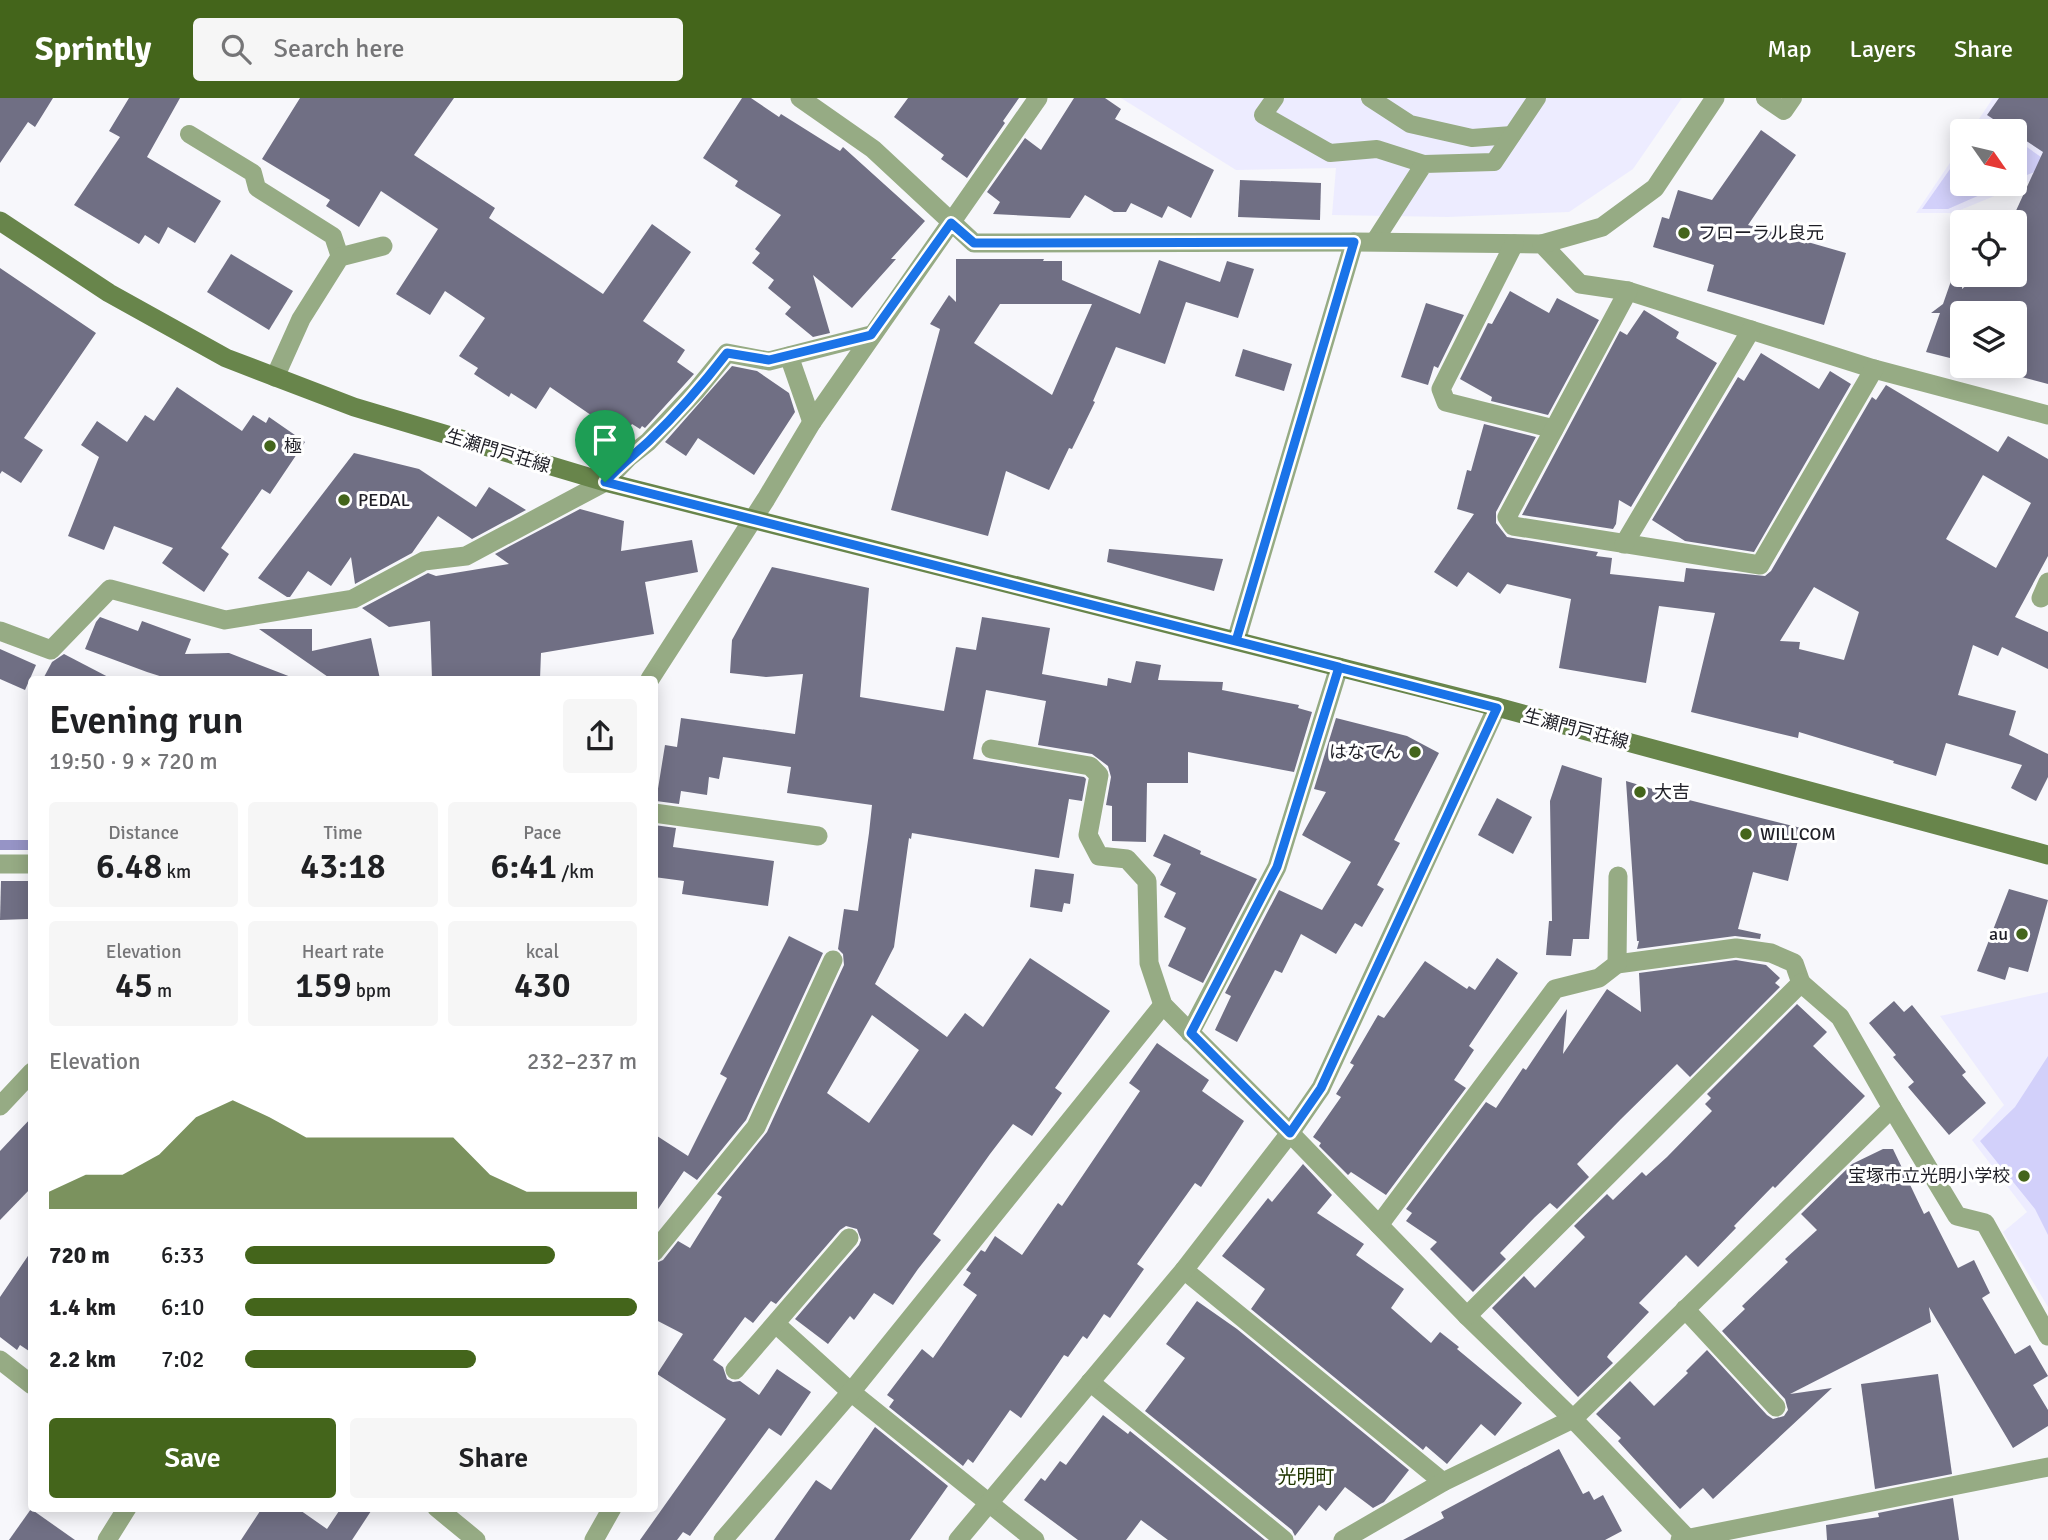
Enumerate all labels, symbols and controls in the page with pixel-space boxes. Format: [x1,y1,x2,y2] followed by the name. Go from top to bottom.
[193,18,683,81] search box
[35,29,151,70] text: Sprintly
[217,30,255,68] icon: search
[273,33,405,65] text: Search here
[1767,34,1812,64] text: Map
[1850,34,1916,64] text: Layers
[1954,34,2013,64] text: Share
[1950,119,2026,196] north arrow
[1950,119,2027,378] map controls
[1950,210,2027,287] button: locate
[1698,222,1824,244] place label: フローラル良元
[1676,225,1692,241] marker: フローラル良元
[1950,301,2027,378] button: layers
[575,410,635,482] pin
[586,421,624,459] icon: arrive
[443,425,553,477] street label: 生瀬門戸荘線
[284,435,302,457] place label: 極
[262,438,278,454] marker: 極
[358,489,410,511] place label: PEDAL
[336,492,352,508] marker: PEDAL
[49,697,243,744] text: Evening run
[563,699,637,773] button: share
[1521,704,1631,754] street label: 生瀬門戸荘線
[1329,741,1401,763] place label: はなてん
[1407,744,1423,760] marker: はなてん
[49,747,218,776] text: 19:50 · 9 × 720 m
[1654,781,1690,803] place label: 大吉
[1632,784,1648,800] marker: 大吉
[108,821,179,845] text: Distance
[323,821,363,845] text: Time
[523,821,561,845] text: Pace
[1760,823,1836,845] place label: WILLCOM
[1738,826,1754,842] marker: WILLCOM
[96,845,162,888] text: 6.48
[300,845,386,888] text: 43:18
[491,845,557,888] text: 6:41
[162,860,191,884] text: km
[557,860,594,884] text: /km
[1989,923,2008,945] place label: au
[2014,926,2030,942] marker: au
[106,940,182,964] text: Elevation
[302,940,384,964] text: Heart rate
[526,940,559,964] text: kcal
[115,964,153,1007] text: 45
[295,964,352,1007] text: 159
[514,964,571,1007] text: 430
[153,979,172,1003] text: m
[352,979,391,1003] text: bpm
[49,1047,141,1076] text: Elevation
[527,1047,637,1076] text: 232–237 m
[1848,1165,2010,1187] place label: 宝塚市立光明小学校
[2016,1168,2032,1184] marker: 宝塚市立光明小学校
[49,1241,110,1270] text: 720 m
[161,1241,204,1270] text: 6:33
[49,1293,116,1322] text: 1.4 km
[161,1293,204,1322] text: 6:10
[49,1345,116,1374] text: 2.2 km
[161,1345,204,1374] text: 7:02
[49,1418,336,1498] button: Save
[350,1418,637,1498] button: Share
[1277,1465,1335,1489] district label: 光明町

